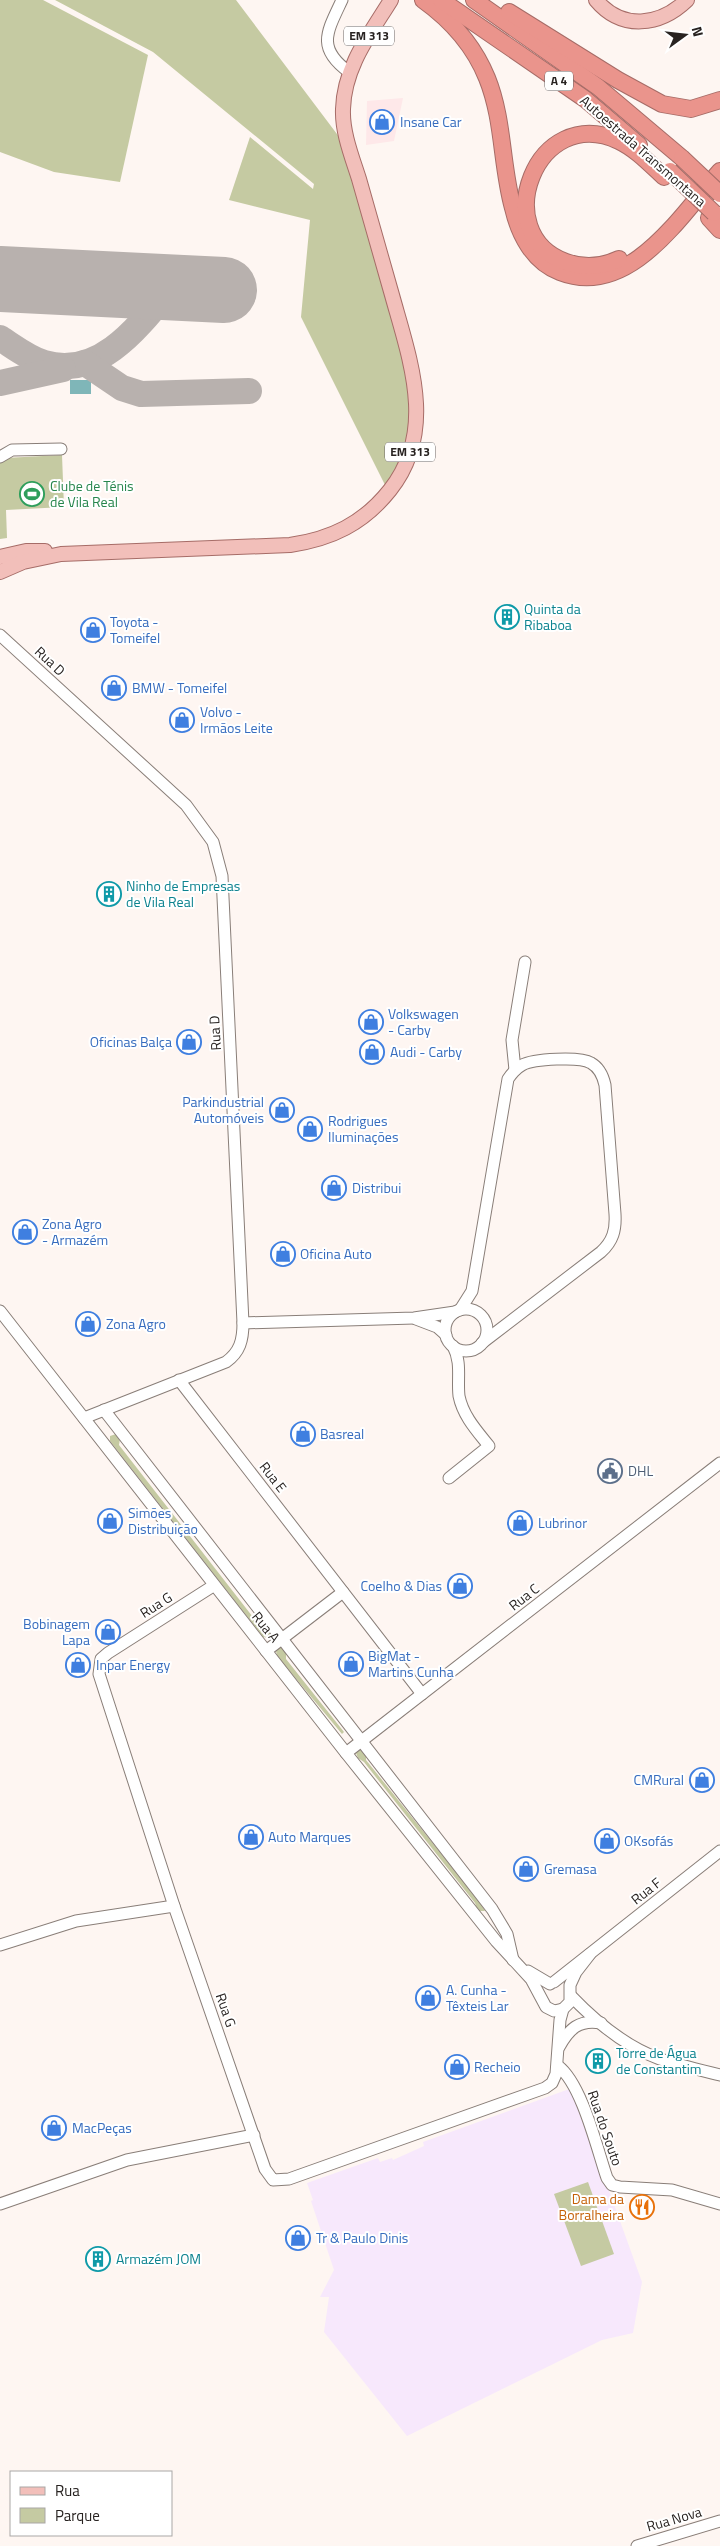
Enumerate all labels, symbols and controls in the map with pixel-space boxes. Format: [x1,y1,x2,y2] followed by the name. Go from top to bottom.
[660,10,710,60] north arrow
[687,24,709,39] text: N
[344,27,394,46] road number: EM 313
[545,72,573,90] road number: A 4
[576,90,711,211] street label: Autoestrada Transmontana
[369,109,395,135] shop icon: Insane Car
[400,111,462,132] place label: Insane Car
[385,442,435,462] road number: EM 313
[50,475,134,512] place label: Clube de Ténis de Vila Real
[19,481,45,507] sports icon: Clube de Ténis de Vila Real
[524,598,581,635] place label: Quinta da Ribaboa
[494,604,520,630] building icon: Quinta da Ribaboa
[110,611,160,648] place label: Toyota - Tomeifel
[80,617,106,643] shop icon: Toyota - Tomeifel
[30,641,70,680] street label: Rua D
[101,675,127,701] shop icon: BMW - Tomeifel
[132,677,227,698] place label: BMW - Tomeifel
[200,701,273,738] place label: Volvo - Irmãos Leite
[169,707,195,733] shop icon: Volvo - Irmãos Leite
[126,875,240,912] place label: Ninho de Empresas de Vila Real
[96,881,122,907] building icon: Ninho de Empresas de Vila Real
[388,1003,459,1040] place label: Volkswagen - Carby
[358,1009,384,1035] shop icon: Volkswagen - Carby
[203,1015,226,1051] street label: Rua D
[176,1029,202,1055] shop icon: Oficinas Balça
[90,1031,172,1052] place label: Oficinas Balça
[359,1039,385,1065] shop icon: Audi - Carby
[390,1041,462,1062] place label: Audi - Carby
[182,1091,264,1128] place label: Parkindustrial Automóveis
[269,1097,295,1123] shop icon: Parkindustrial Automóveis
[328,1110,398,1147] place label: Rodrigues Iluminações
[297,1116,323,1142] shop icon: Rodrigues Iluminações
[321,1175,347,1201] shop icon: Distribui
[352,1177,401,1198] place label: Distribui
[42,1213,108,1250] place label: Zona Agro - Armazém
[12,1219,38,1245] shop icon: Zona Agro - Armazém
[270,1241,296,1267] shop icon: Oficina Auto
[300,1243,372,1264] place label: Oficina Auto
[75,1311,101,1337] shop icon: Zona Agro
[106,1313,166,1334] place label: Zona Agro
[290,1421,316,1447] shop icon: Basreal
[320,1423,364,1444] place label: Basreal
[255,1457,292,1497] street label: Rua E
[597,1458,623,1484] public building icon: DHL
[628,1460,653,1481] place label: DHL
[128,1502,198,1539] place label: Simões Distribuição
[97,1508,123,1534] shop icon: Simões Distribuição
[507,1510,533,1536] shop icon: Lubrinor
[538,1512,587,1533] place label: Lubrinor
[447,1573,473,1599] shop icon: Coelho & Dias
[361,1575,442,1596] place label: Coelho & Dias
[504,1578,544,1615] street label: Rua C
[135,1586,176,1623] street label: Rua G
[247,1607,286,1647] street label: Rua A
[23,1613,90,1650] place label: Bobinagem Lapa
[95,1619,121,1645] shop icon: Bobinagem Lapa
[368,1645,454,1682] place label: BigMat - Martins Cunha
[338,1651,364,1677] shop icon: BigMat - Martins Cunha
[65,1652,91,1678] shop icon: Inpar Energy
[96,1654,171,1675] place label: Inpar Energy
[689,1767,715,1793] shop icon: CMRural
[634,1769,684,1790] place label: CMRural
[238,1824,264,1850] shop icon: Auto Marques
[268,1826,351,1847] place label: Auto Marques
[594,1828,620,1854] shop icon: OKsofás
[624,1830,673,1851] place label: OKsofás
[513,1856,539,1882] shop icon: Gremasa
[544,1858,597,1879] place label: Gremasa
[626,1872,665,1909] street label: Rua F
[446,1979,509,2016] place label: A. Cunha - Têxteis Lar
[415,1985,441,2011] shop icon: A. Cunha - Têxteis Lar
[211,1990,242,2030] street label: Rua G
[616,2042,702,2079] place label: Torre de Água de Constantim
[585,2048,611,2074] building icon: Torre de Água de Constantim
[444,2054,470,2080] shop icon: Recheio
[474,2056,521,2077] place label: Recheio
[583,2087,628,2168] street label: Rua do Souto
[41,2115,67,2141] shop icon: MacPeças
[72,2117,132,2138] place label: MacPeças
[559,2188,624,2225] place label: Dama da Borralheira
[629,2194,655,2220] restaurant icon: Dama da Borralheira
[285,2225,311,2251] shop icon: Tr & Paulo Dinis
[316,2227,408,2248] place label: Tr & Paulo Dinis
[85,2246,111,2272] building icon: Armazém JOM
[116,2248,201,2269] place label: Armazém JOM
[10,2471,172,2536] legend
[55,2479,80,2502] text: Rua
[644,2501,704,2536] street label: Rua Nova
[55,2504,100,2527] text: Parque

